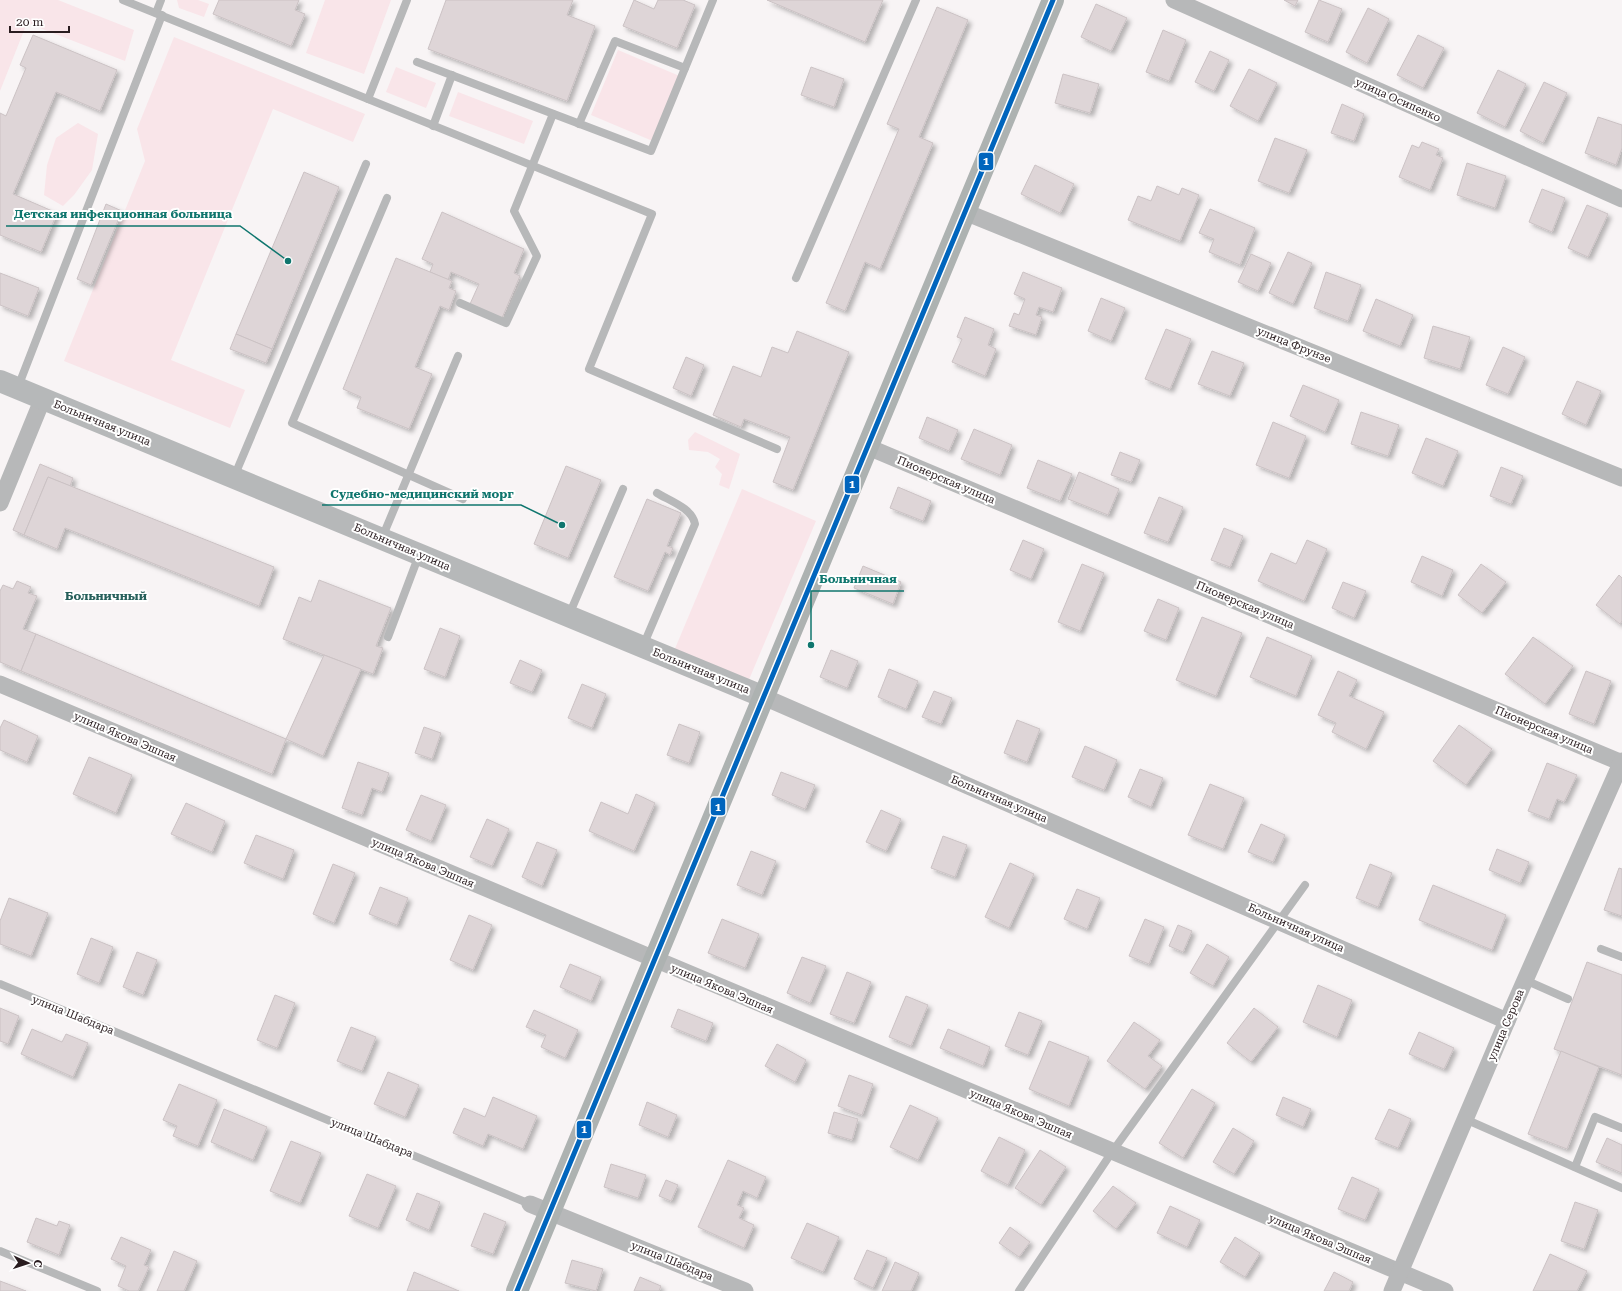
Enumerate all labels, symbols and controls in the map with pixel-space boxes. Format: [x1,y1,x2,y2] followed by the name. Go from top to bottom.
[10,8,69,34] scale bar
[16,15,43,29] text: 20 m
[1353,75,1443,125] street label: улица Осипенко
[978,152,994,171] line badge: 1
[983,155,989,168] text: 1
[6,202,240,226] callout: Детская инфекционная больница
[14,207,232,221] text: Детская инфекционная больница
[1255,324,1333,366] street label: улица Фрунзе
[52,398,153,448] street label: Больничная улица
[895,454,997,506] street label: Пионерская улица
[844,475,860,494] line badge: 1
[849,478,855,491] text: 1
[322,481,521,505] callout: Судебно-медицинский морг
[330,487,514,501] text: Судебно-медицинский морг
[352,521,452,573] street label: Больничная улица
[811,567,904,591] callout: Больничная
[819,572,897,586] text: Больничная
[1194,579,1296,631] street label: Пионерская улица
[65,589,147,603] district label: Больничный
[651,646,752,696] street label: Больничная улица
[1493,704,1595,756] street label: Пионерская улица
[72,710,178,764] street label: улица Якова Эшпая
[949,773,1049,825] street label: Больничная улица
[710,797,726,816] line badge: 1
[715,801,721,814] text: 1
[370,836,476,890] street label: улица Якова Эшпая
[1246,901,1346,955] street label: Больничная улица
[669,962,775,1016] street label: улица Якова Эшпая
[1485,987,1527,1063] street label: улица Серова
[30,993,116,1037] street label: улица Шабдара
[968,1087,1074,1141] street label: улица Якова Эшпая
[329,1116,415,1160] street label: улица Шабдара
[576,1120,592,1139] line badge: 1
[581,1123,587,1136] text: 1
[1267,1212,1373,1266] street label: улица Якова Эшпая
[629,1239,715,1283] street label: улица Шабдара
[8,1243,48,1283] north arrow
[31,1259,44,1268] text: С

